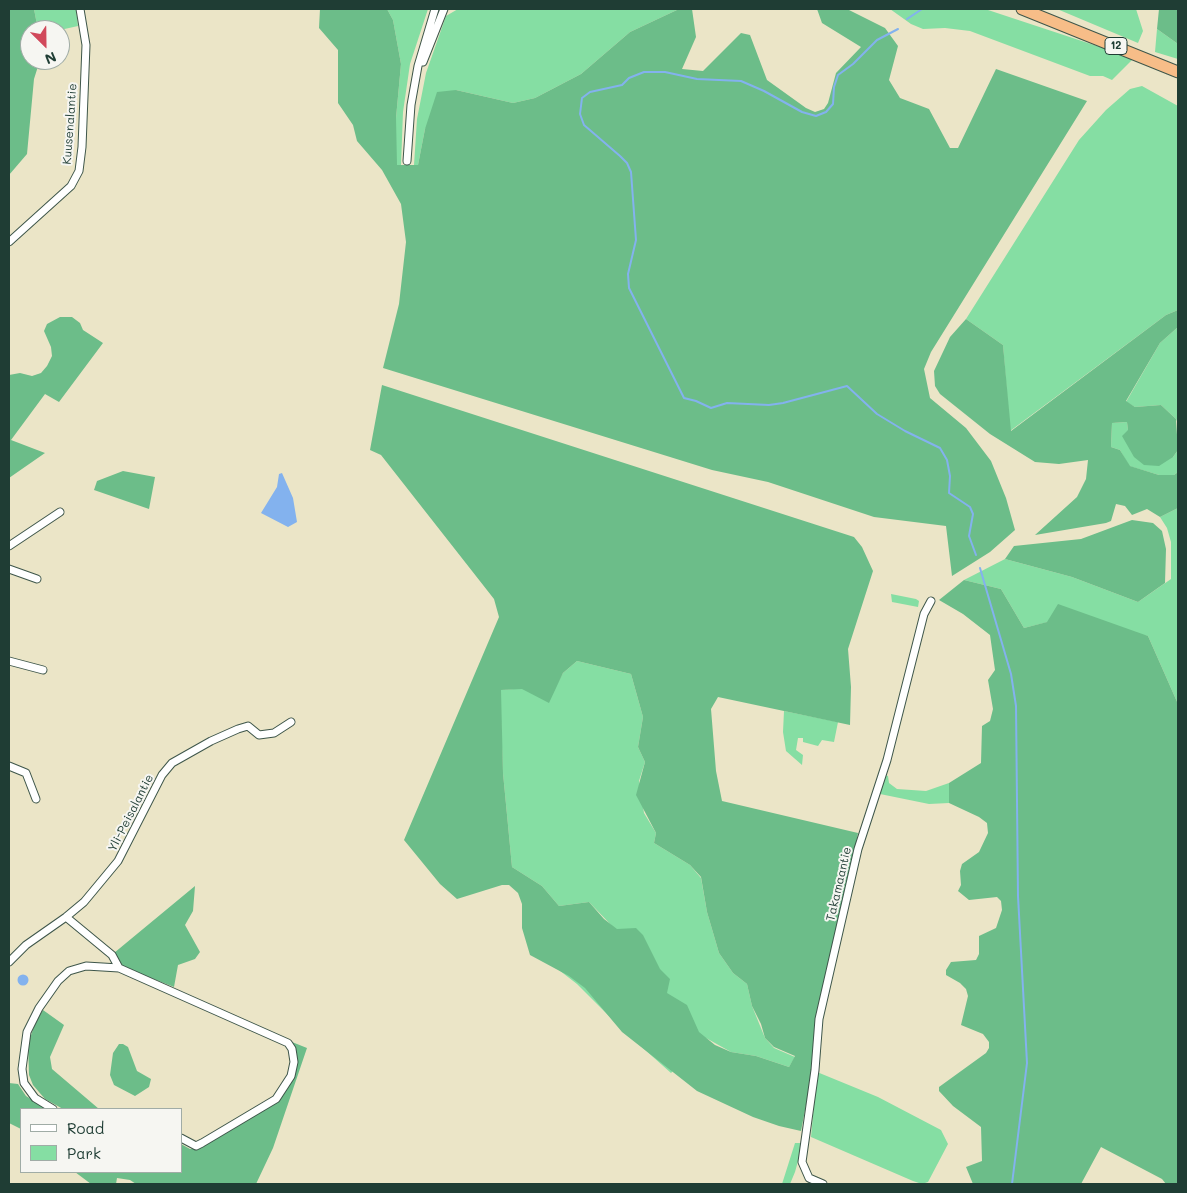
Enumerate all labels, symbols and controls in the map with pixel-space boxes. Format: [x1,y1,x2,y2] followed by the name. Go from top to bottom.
[20,20,70,70] north arrow
[1105,37,1127,54] road number: 12
[42,48,59,69] text: N
[60,83,80,165] street label: Kuusenalantie
[105,772,157,854] street label: Yli-Peisalantie
[823,846,855,922] street label: Takamaantie
[20,1108,182,1173] legend
[67,1118,104,1138] text: Road
[67,1143,101,1163] text: Park

